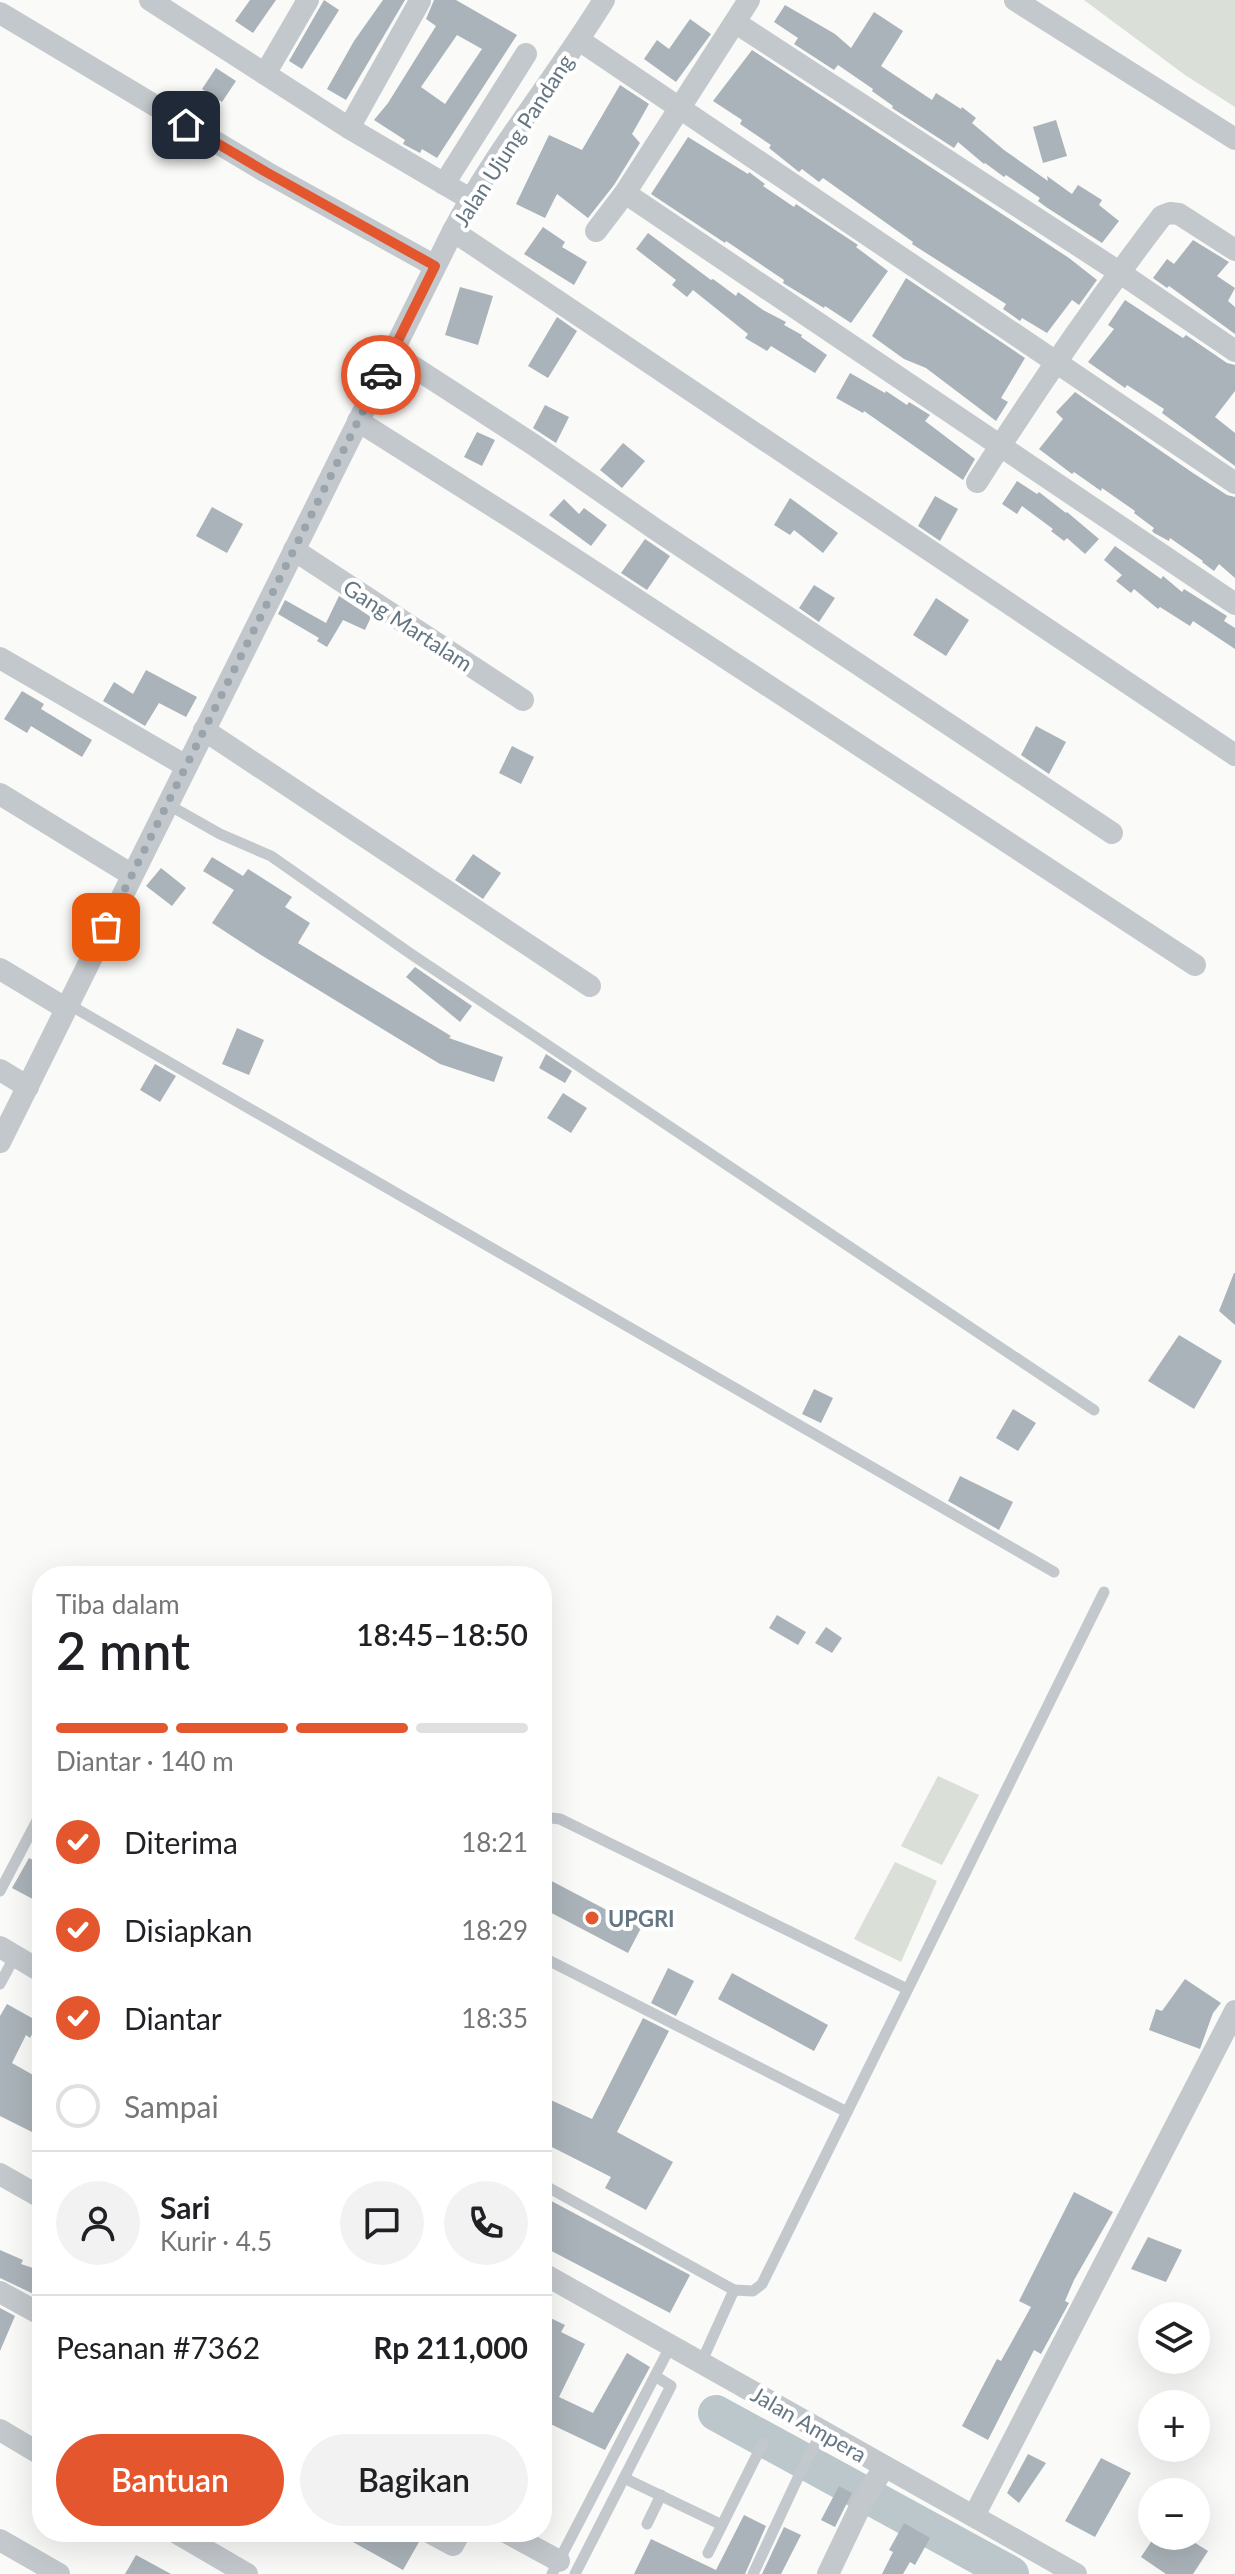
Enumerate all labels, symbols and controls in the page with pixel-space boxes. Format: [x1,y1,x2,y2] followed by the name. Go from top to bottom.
[447,49,579,231] street label: Jalan Ujung Pandang
[152,91,220,159] pin
[164,103,208,147] icon: home
[341,335,421,415] courier
[359,353,403,397] icon: car
[338,573,478,677] street label: Gang Martalam
[72,893,140,961] pin
[84,905,128,949] icon: bag
[56,1588,180,1620] text: Tiba dalam
[356,1616,528,1652] text: 18:45–18:50
[56,1619,190,1681] text: 2 mnt
[56,1745,234,1777] text: Diantar · 140 m
[56,1820,100,1864] icon: check
[124,1824,238,1860] text: Diterima
[461,1826,528,1858] text: 18:21
[608,1905,675,1932] place label: UPGRI
[56,1908,100,1952] icon: check
[583,1909,601,1927] marker: UPGRI
[124,1912,253,1948] text: Disiapkan
[461,1914,528,1946] text: 18:29
[56,1996,100,2040] icon: check
[124,2000,222,2036] text: Diantar
[461,2002,528,2034] text: 18:35
[124,2088,219,2124] text: Sampai
[56,2181,140,2265] button: person
[340,2181,424,2265] button: chat
[444,2181,528,2265] button: phone
[160,2189,210,2225] text: Sari
[160,2225,272,2257] text: Kurir · 4.5
[1138,2302,1210,2550] map controls
[1138,2302,1210,2374] button: layers
[56,2329,260,2365] text: Pesanan #7362
[373,2329,528,2365] text: Rp 211,000
[746,2380,872,2468] street label: Jalan Ampera
[1138,2390,1210,2462] button: +
[56,2434,284,2526] button: Bantuan
[300,2434,528,2526] button: Bagikan
[1138,2478,1210,2550] button: −

